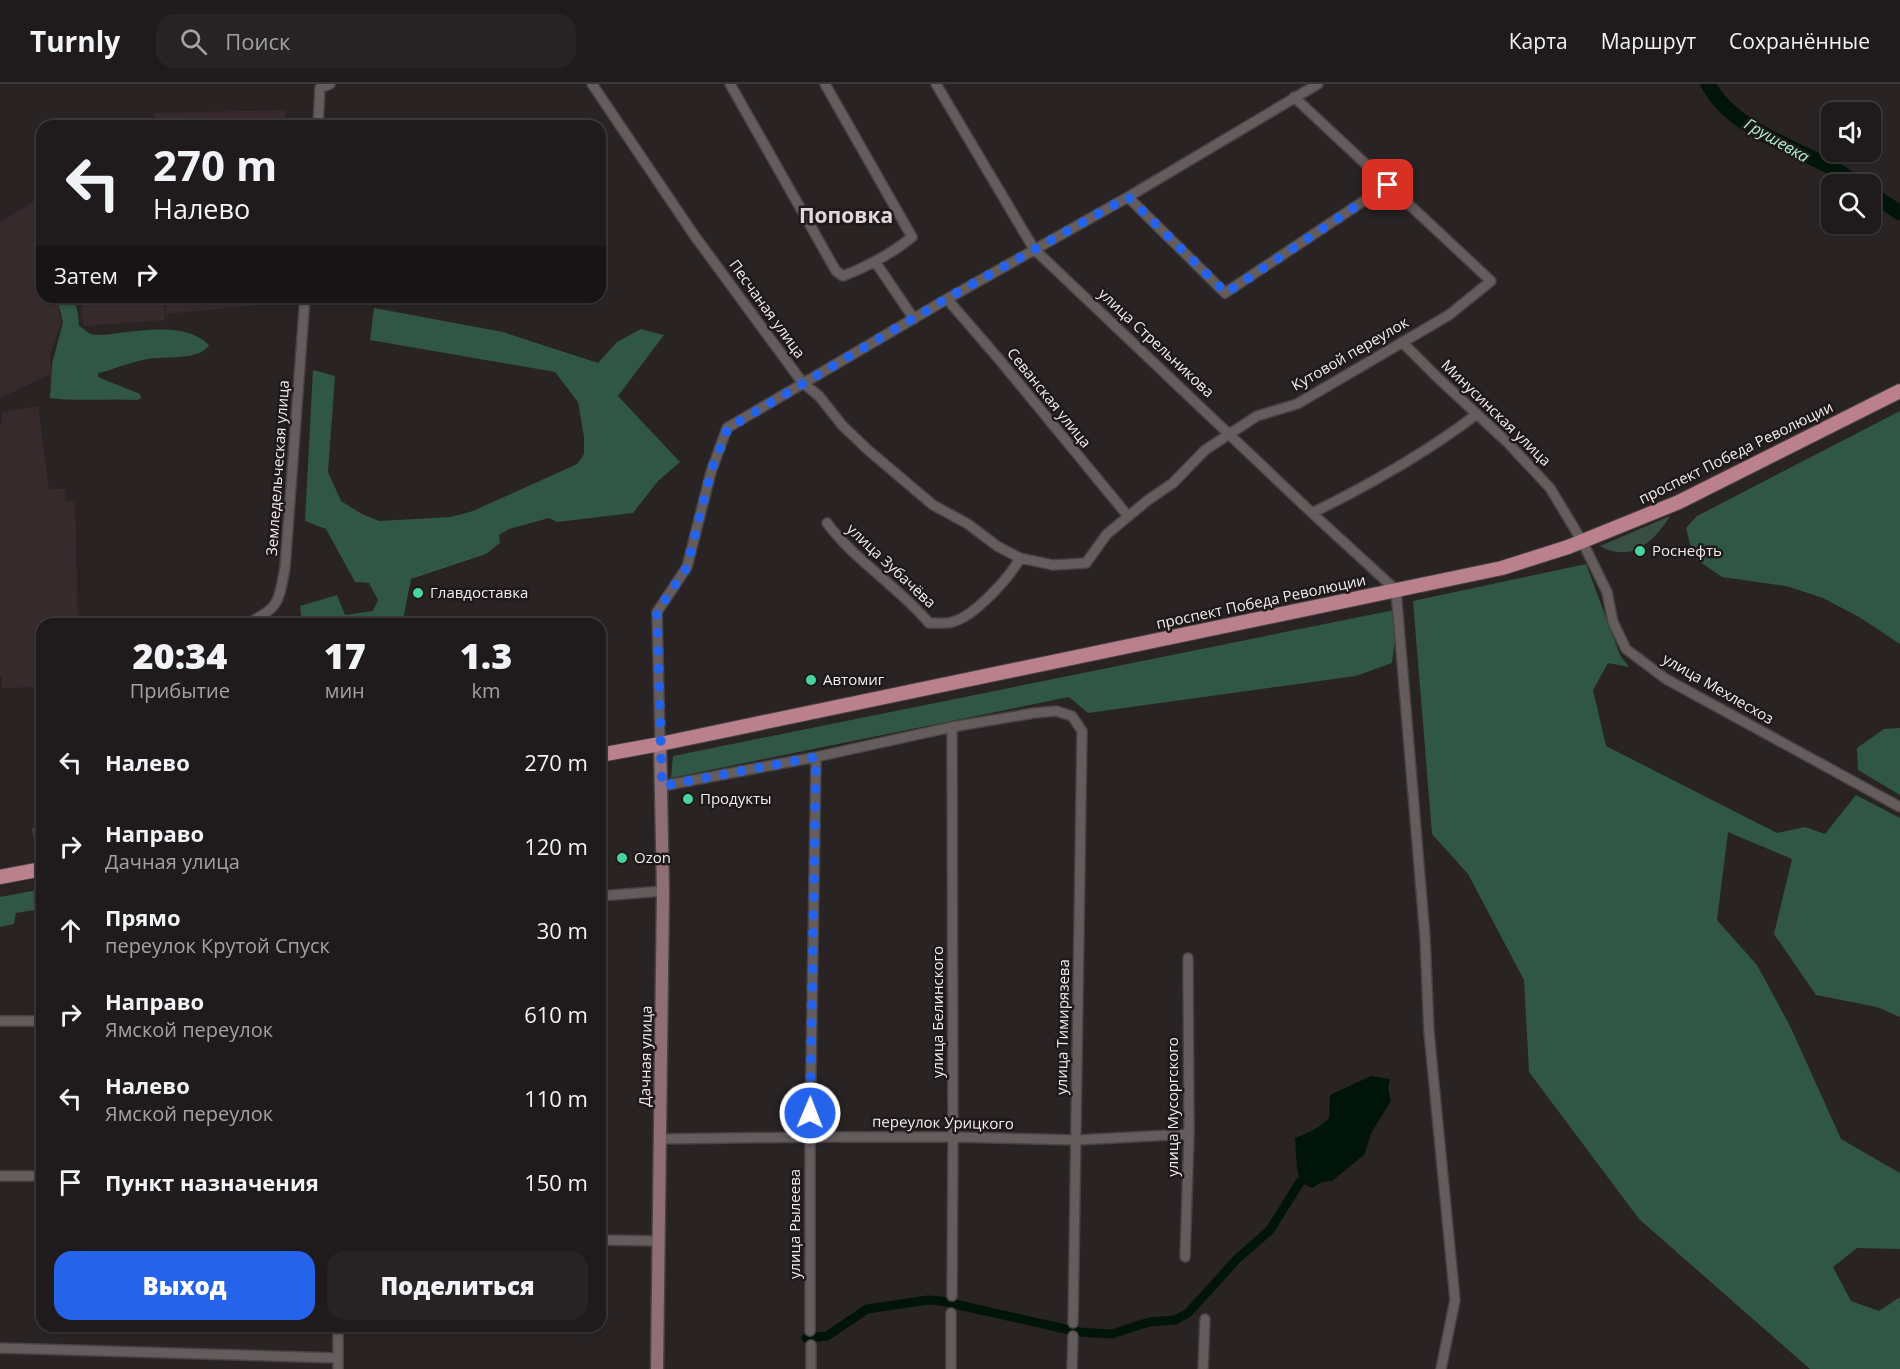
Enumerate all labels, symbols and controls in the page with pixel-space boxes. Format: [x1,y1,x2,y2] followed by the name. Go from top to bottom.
[156,14,576,68] search box
[30,22,120,60] text: Turnly
[177,25,210,58] icon: search
[225,26,290,56] text: Поиск
[1509,27,1568,55] text: Карта
[1601,27,1696,55] text: Маршрут
[1729,27,1870,55] text: Сохранённые
[1821,102,1881,234] map controls
[1821,102,1881,162] button: sound
[1741,113,1813,167] water label: Грушевка
[153,136,277,193] text: 270 m
[54,144,132,222] icon: left
[1362,159,1413,210] pin
[1371,168,1404,201] icon: arrive
[1821,174,1881,234] button: search
[153,190,250,227] text: Налево
[799,201,893,229] district label: Поповка
[725,255,810,362] street label: Песчаная улица
[130,258,163,291] icon: right
[54,260,118,290] text: Затем
[1094,283,1219,401] street label: улица Стрельникова
[1287,311,1412,395] street label: Кутовой переулок
[1003,343,1096,452] street label: Севанская улица
[1438,355,1556,470] street label: Минусинская улица
[261,379,293,556] street label: Земледельческая улица
[1635,396,1836,508] street label: проспект Победа Революции
[843,519,941,612] street label: улица Зубачёва
[1652,540,1722,560] place label: Роснефть
[1633,544,1647,558] marker: Роснефть
[1154,569,1367,633] street label: проспект Победа Революции
[430,582,528,602] place label: Главдоставка
[411,586,425,600] marker: Главдоставка
[132,631,227,680] text: 20:34
[324,631,366,680] text: 17
[460,631,512,680] text: 1.3
[1659,648,1778,728] street label: улица Мехлесхоз
[823,669,885,689] place label: Автомиг
[804,673,818,687] marker: Автомиг
[130,677,230,704] text: Прибытие
[325,677,365,704] text: мин
[471,677,500,704] text: km
[54,746,87,779] icon: left
[105,747,190,777] text: Налево
[524,747,588,777] text: 270 m
[700,788,772,808] place label: Продукты
[681,792,695,806] marker: Продукты
[105,818,204,848] text: Направо
[54,830,87,863] icon: right
[524,831,588,861] text: 120 m
[634,847,671,867] place label: Ozon
[105,848,240,875] text: Дачная улица
[615,851,629,865] marker: Ozon
[105,902,181,932] text: Прямо
[54,914,87,947] icon: ahead
[537,915,588,945] text: 30 m
[105,932,330,959] text: переулок Крутой Спуск
[927,946,947,1078] street label: улица Белинского
[1051,959,1073,1095] street label: улица Тимирязева
[105,986,204,1016] text: Направо
[54,998,87,1031] icon: right
[524,999,588,1029] text: 610 m
[634,1005,656,1107] street label: Дачная улица
[105,1016,273,1043] text: Ямской переулок
[1162,1037,1182,1177] street label: улица Мусоргского
[105,1070,190,1100] text: Налево
[778,1081,842,1145] position arrow
[54,1082,87,1115] icon: left
[524,1083,588,1113] text: 110 m
[105,1100,273,1127] text: Ямской переулок
[872,1111,1014,1133] street label: переулок Урицкого
[54,1166,87,1199] icon: arrive
[105,1167,319,1197] text: Пункт назначения
[524,1167,588,1197] text: 150 m
[784,1169,804,1279] street label: улица Рылеева
[54,1251,315,1320] button: Выход
[327,1251,588,1320] button: Поделиться

